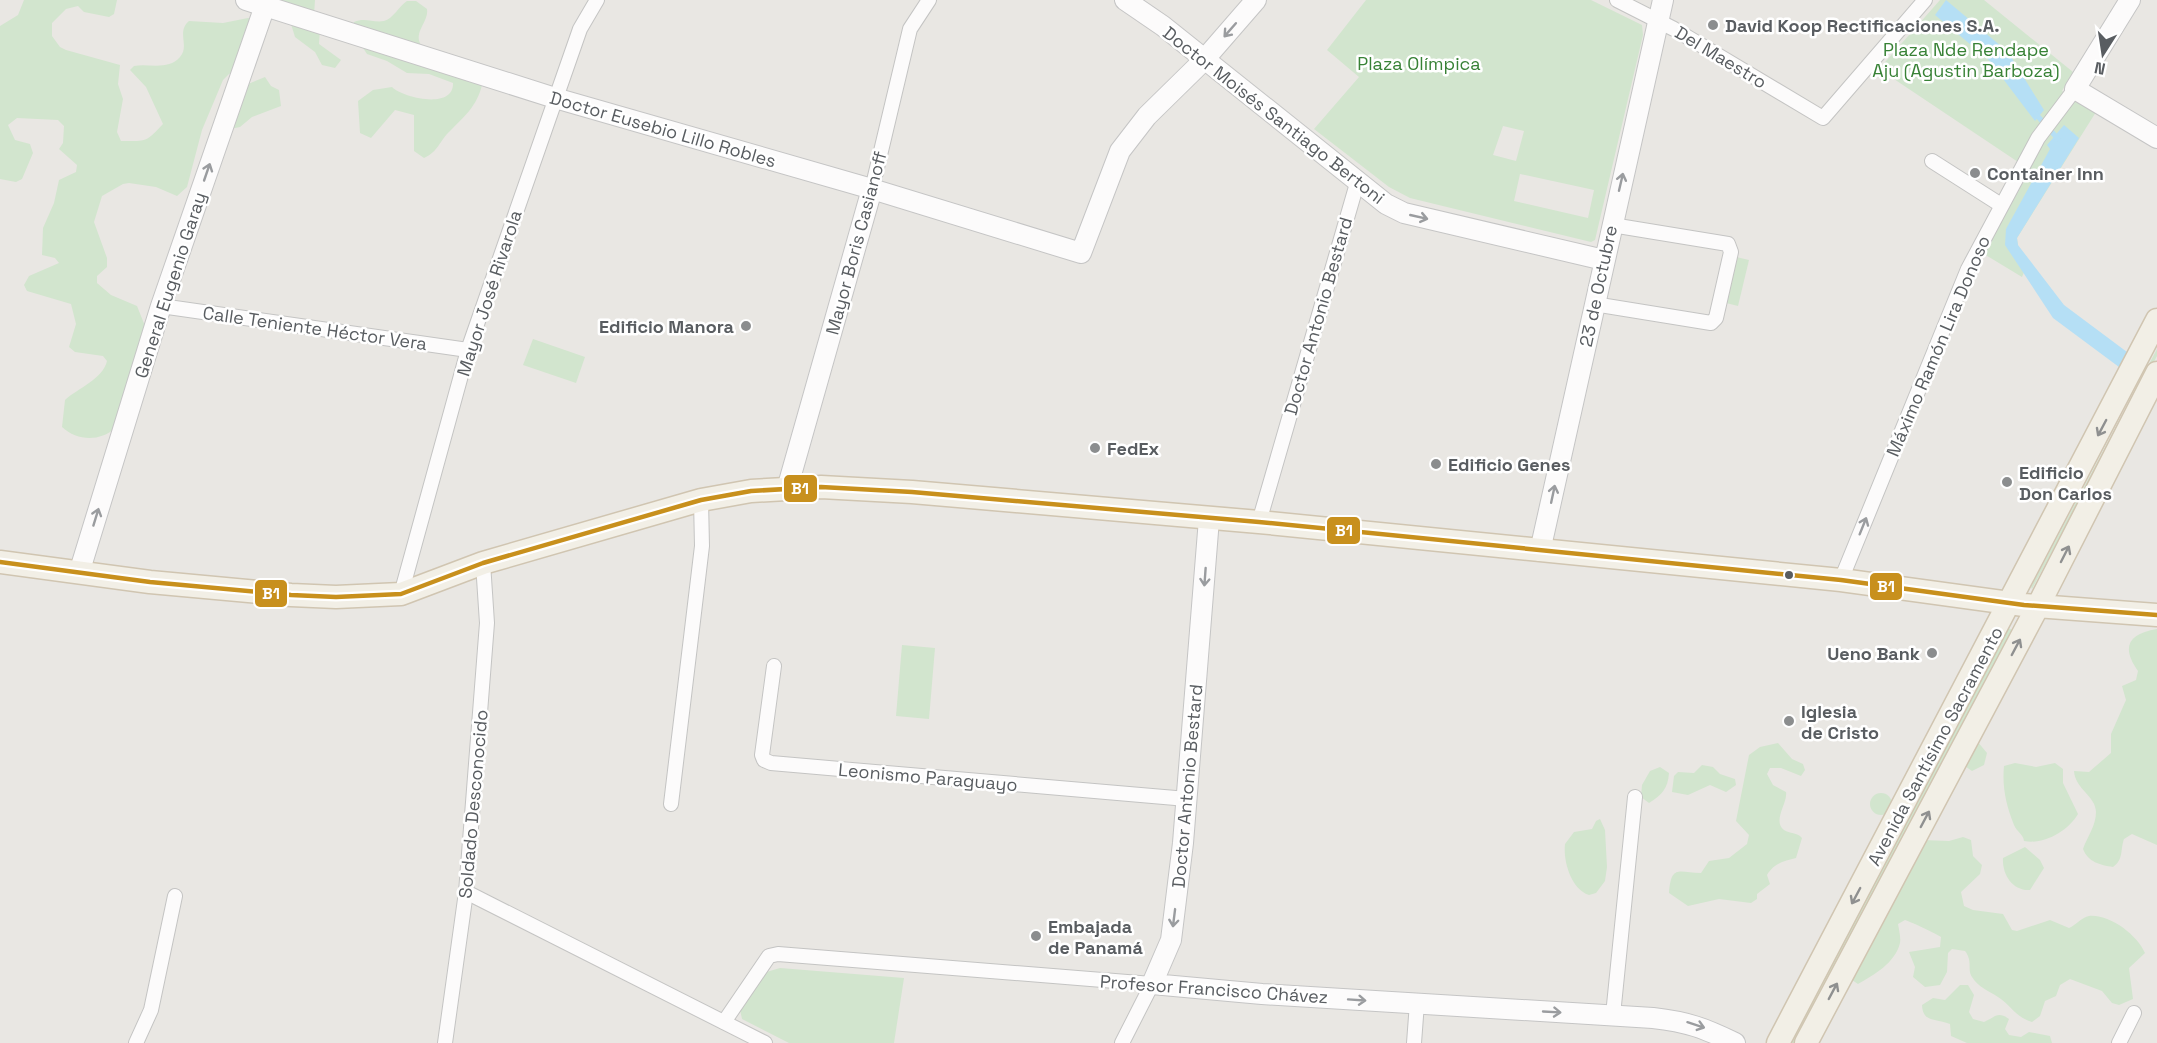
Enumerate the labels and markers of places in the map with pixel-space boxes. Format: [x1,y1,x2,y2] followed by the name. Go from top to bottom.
[1725,14,2000,37] place label: David Koop Rectificaciones S.A.
[1706,18,1720,32] marker: David Koop Rectificaciones S.A.
[1987,162,2104,185] place label: Container Inn
[1968,166,1982,180] marker: Container Inn
[599,315,735,338] place label: Edificio Manora
[739,319,753,333] marker: Edificio Manora
[1107,437,1159,460] place label: FedEx
[1088,441,1102,455] marker: FedEx
[1448,453,1571,476] place label: Edificio Genes
[1429,457,1443,471] marker: Edificio Genes
[2019,461,2112,505] place label: Edificio Don Carlos
[2000,475,2014,489] marker: Edificio Don Carlos
[1783,569,1795,581] unlabelled marker
[1827,642,1920,665] place label: Ueno Bank
[1925,646,1939,660] marker: Ueno Bank
[1801,700,1879,744] place label: Iglesia de Cristo
[1782,714,1796,728] marker: Iglesia de Cristo
[1048,915,1143,959] place label: Embajada de Panamá
[1029,929,1043,943] marker: Embajada de Panamá

